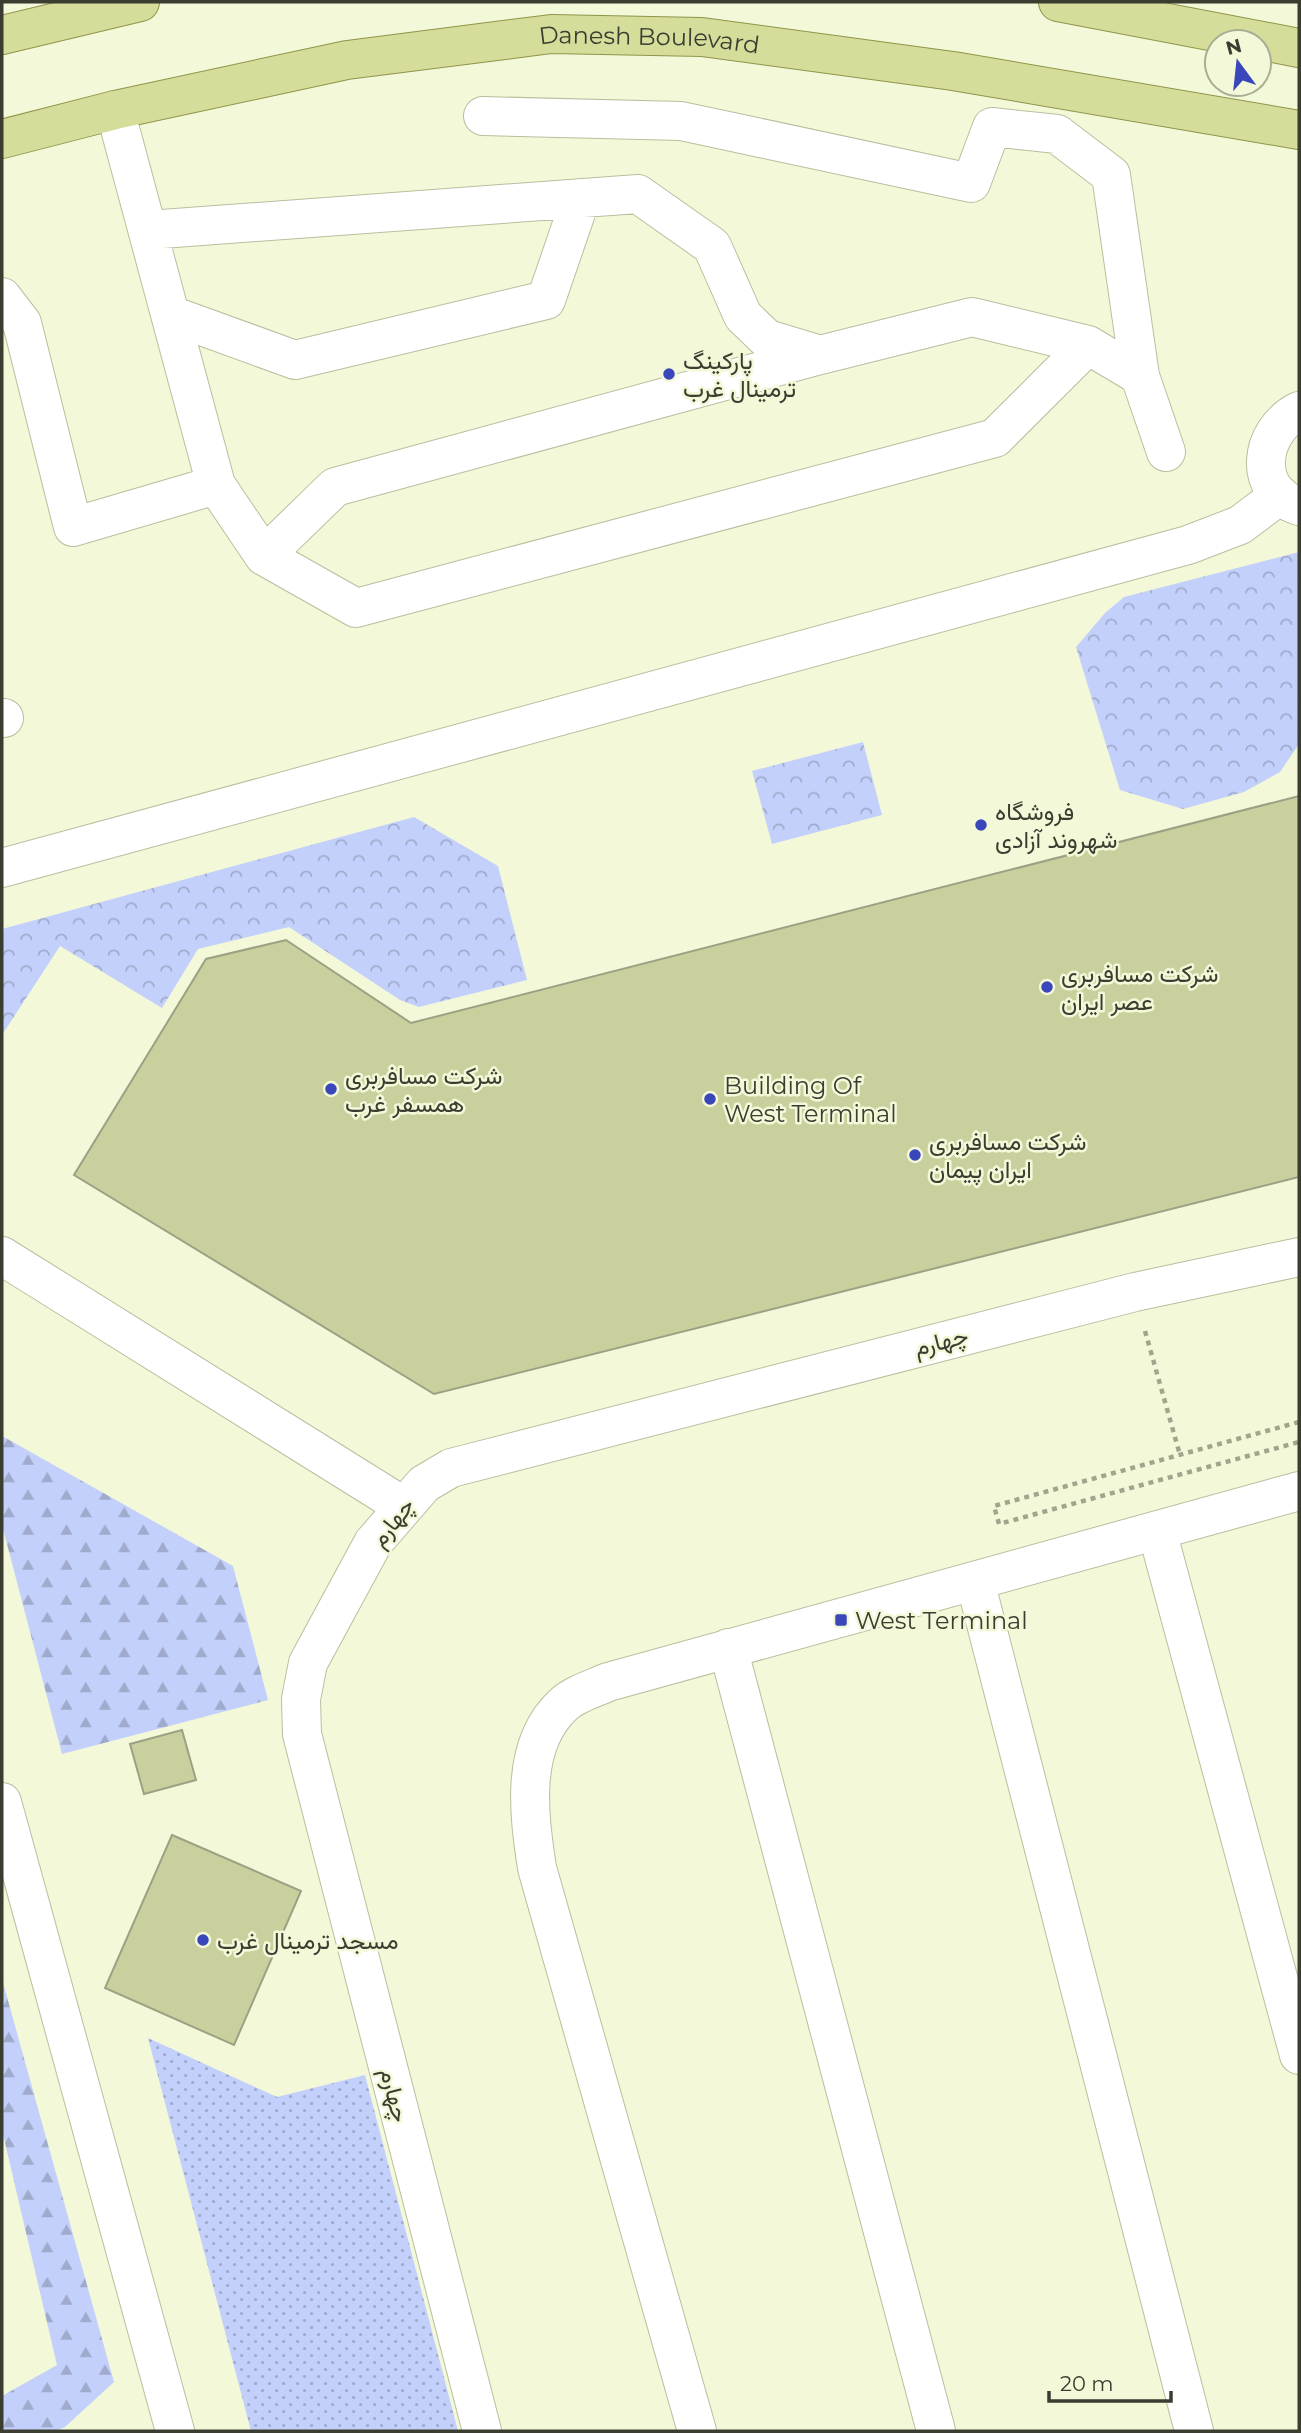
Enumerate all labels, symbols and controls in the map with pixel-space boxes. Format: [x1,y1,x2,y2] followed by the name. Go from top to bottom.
[537,19,761,59] street label: Danesh Boulevard
[1203,28,1273,98] north arrow
[1223,34,1244,60] text: N
[683,346,796,404] place label: پارکینگ ترمینال غرب
[661,366,677,382] marker: پارکینگ ترمینال غرب
[995,797,1117,855] place label: فروشگاه شهروند آزادی
[973,817,989,833] marker: فروشگاه شهروند آزادی
[1061,959,1218,1017] place label: شرکت مسافربری عصر ایران
[1039,979,1055,995] marker: شرکت مسافربری عصر ایران
[345,1061,502,1119] place label: شرکت مسافربری همسفر غرب
[724,1071,897,1128] place label: Building Of West Terminal
[323,1081,339,1097] marker: شرکت مسافربری همسفر غرب
[702,1091,718,1107] marker: Building Of West Terminal
[929,1127,1086,1186] place label: شرکت مسافربری ایران پیمان
[907,1147,923,1163] marker: شرکت مسافربری ایران پیمان
[911,1320,972,1364] street label: چهارم
[364,1491,422,1554] street label: چهارم
[855,1606,1028,1635] place label: West Terminal
[833,1612,849,1628] marker: West Terminal
[217,1926,399,1956] place label: مسجد ترمینال غرب
[195,1932,211,1948] marker: مسجد ترمینال غرب
[372,2065,416,2126] street label: چهارم
[1049,2360,1172,2404] scale bar
[1060,2371,1114,2396] text: 20 m

